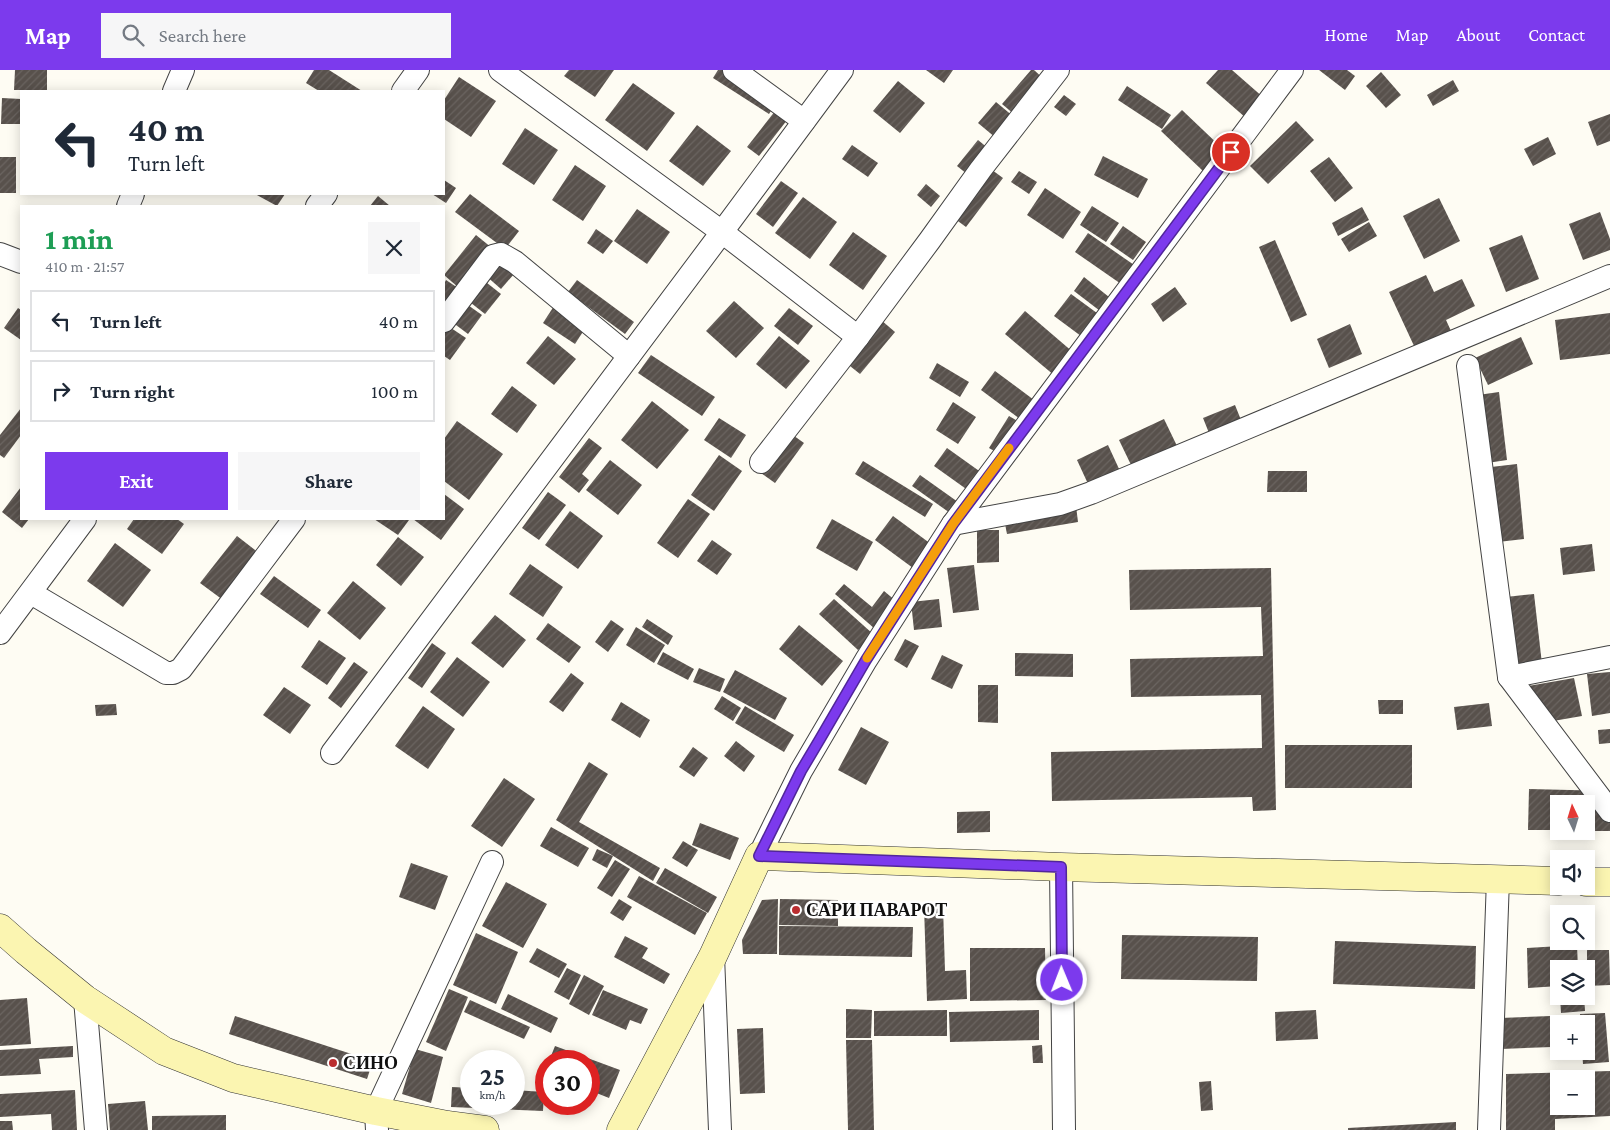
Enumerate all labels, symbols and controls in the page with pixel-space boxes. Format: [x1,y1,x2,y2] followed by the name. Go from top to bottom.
[101,13,451,58] search box
[119,21,147,49] icon: search
[25,22,71,49] text: Map
[159,25,246,46] text: Search here
[1325,25,1368,45] text: Home
[1396,25,1428,45] text: Map
[1456,25,1500,45] text: About
[1528,25,1585,45] text: Contact
[45,110,110,175] icon: left
[128,110,205,149] text: 40 m
[1210,131,1252,173] pin
[1217,138,1245,166] icon: arrive
[128,151,205,176] text: Turn left
[45,222,113,255] text: 1 min
[368,222,420,274] button: close
[45,258,124,275] text: 410 m · 21:57
[47,307,75,335] icon: left
[90,311,162,332] text: Turn left
[379,311,418,332] text: 40 m
[47,377,75,405] icon: right
[90,381,175,402] text: Turn right
[371,381,418,402] text: 100 m
[45,452,228,510] button: Exit
[238,452,420,510] button: Share
[1550,795,1595,840] north arrow
[1550,795,1595,1115] map controls
[1550,850,1595,895] button: sound
[806,900,947,920] place label: САРИ ПАВАРОТ
[790,904,802,916] marker: САРИ ПАВАРОТ
[1550,905,1595,950] button: search
[1035,953,1087,1005] position arrow
[1550,960,1595,1005] button: layers
[1550,1015,1595,1060] button: +
[535,1050,600,1115] speed limit sign: 30
[343,1053,398,1073] place label: СИНО
[327,1057,339,1069] marker: СИНО
[480,1063,505,1090] text: 25
[1550,1070,1595,1115] button: −
[480,1088,505,1102] text: km/h

